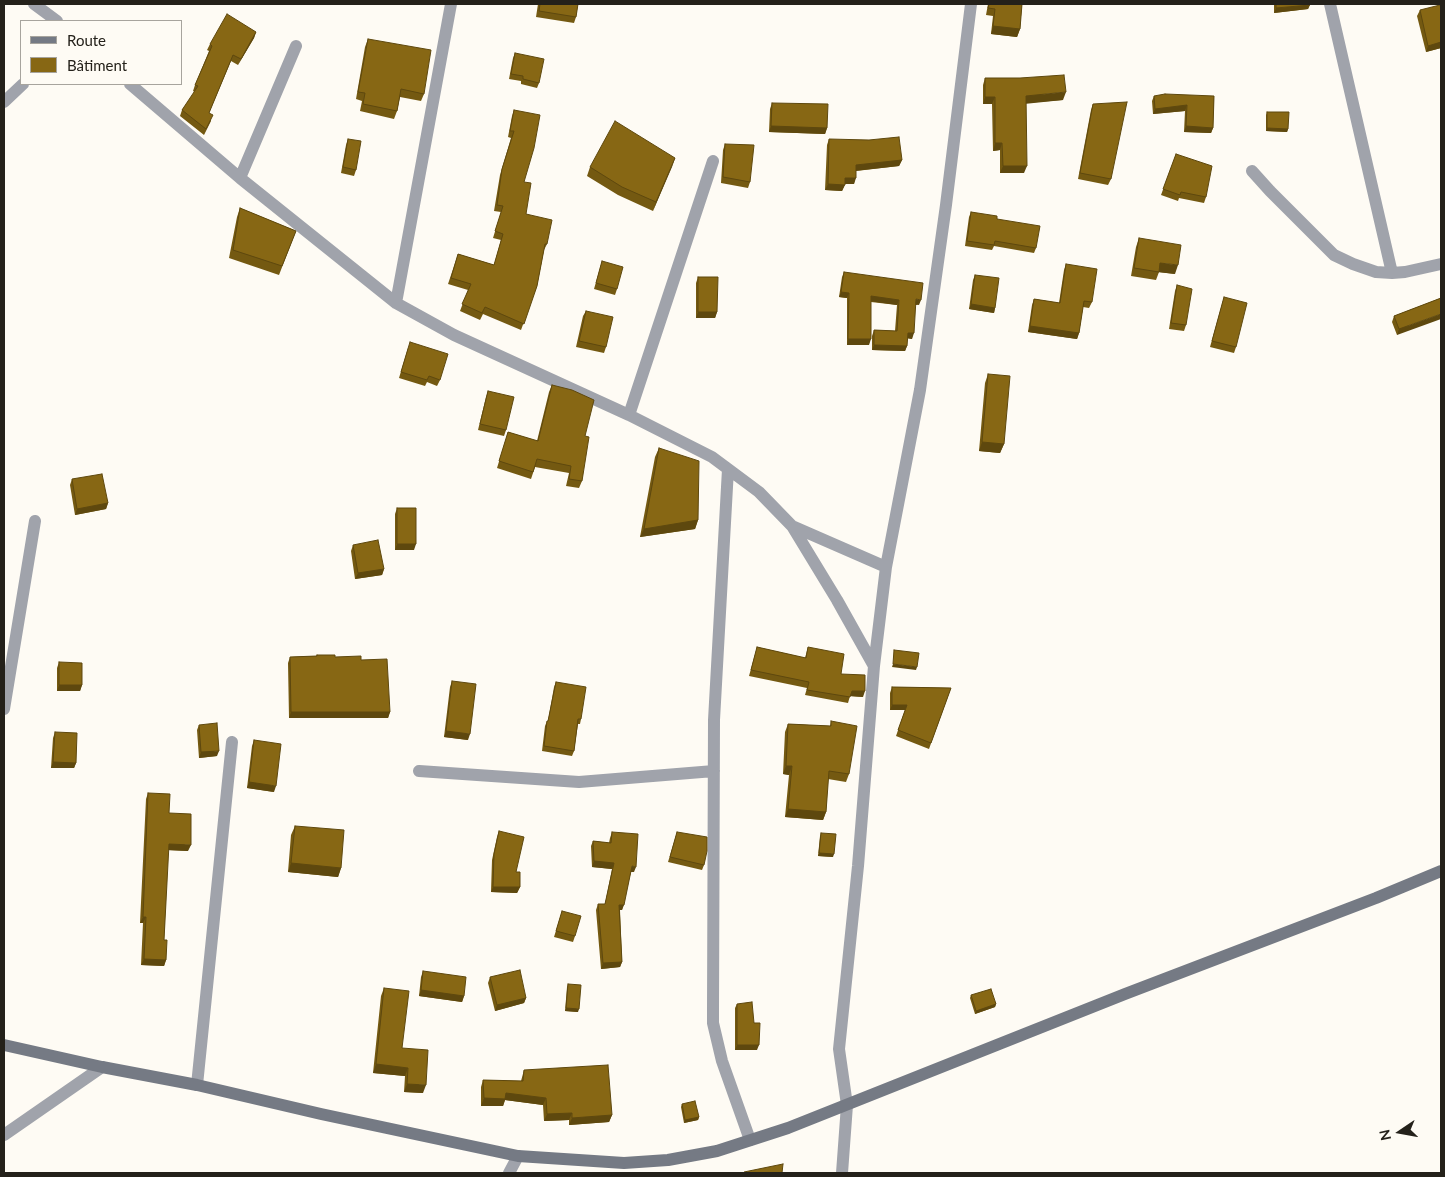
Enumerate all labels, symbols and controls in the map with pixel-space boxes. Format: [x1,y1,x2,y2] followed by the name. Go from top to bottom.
[20,20,182,85] legend
[67,31,106,49] text: Route
[67,56,127,74] text: Bâtiment
[1375,1107,1425,1157] north arrow
[1375,1128,1394,1142] text: N

